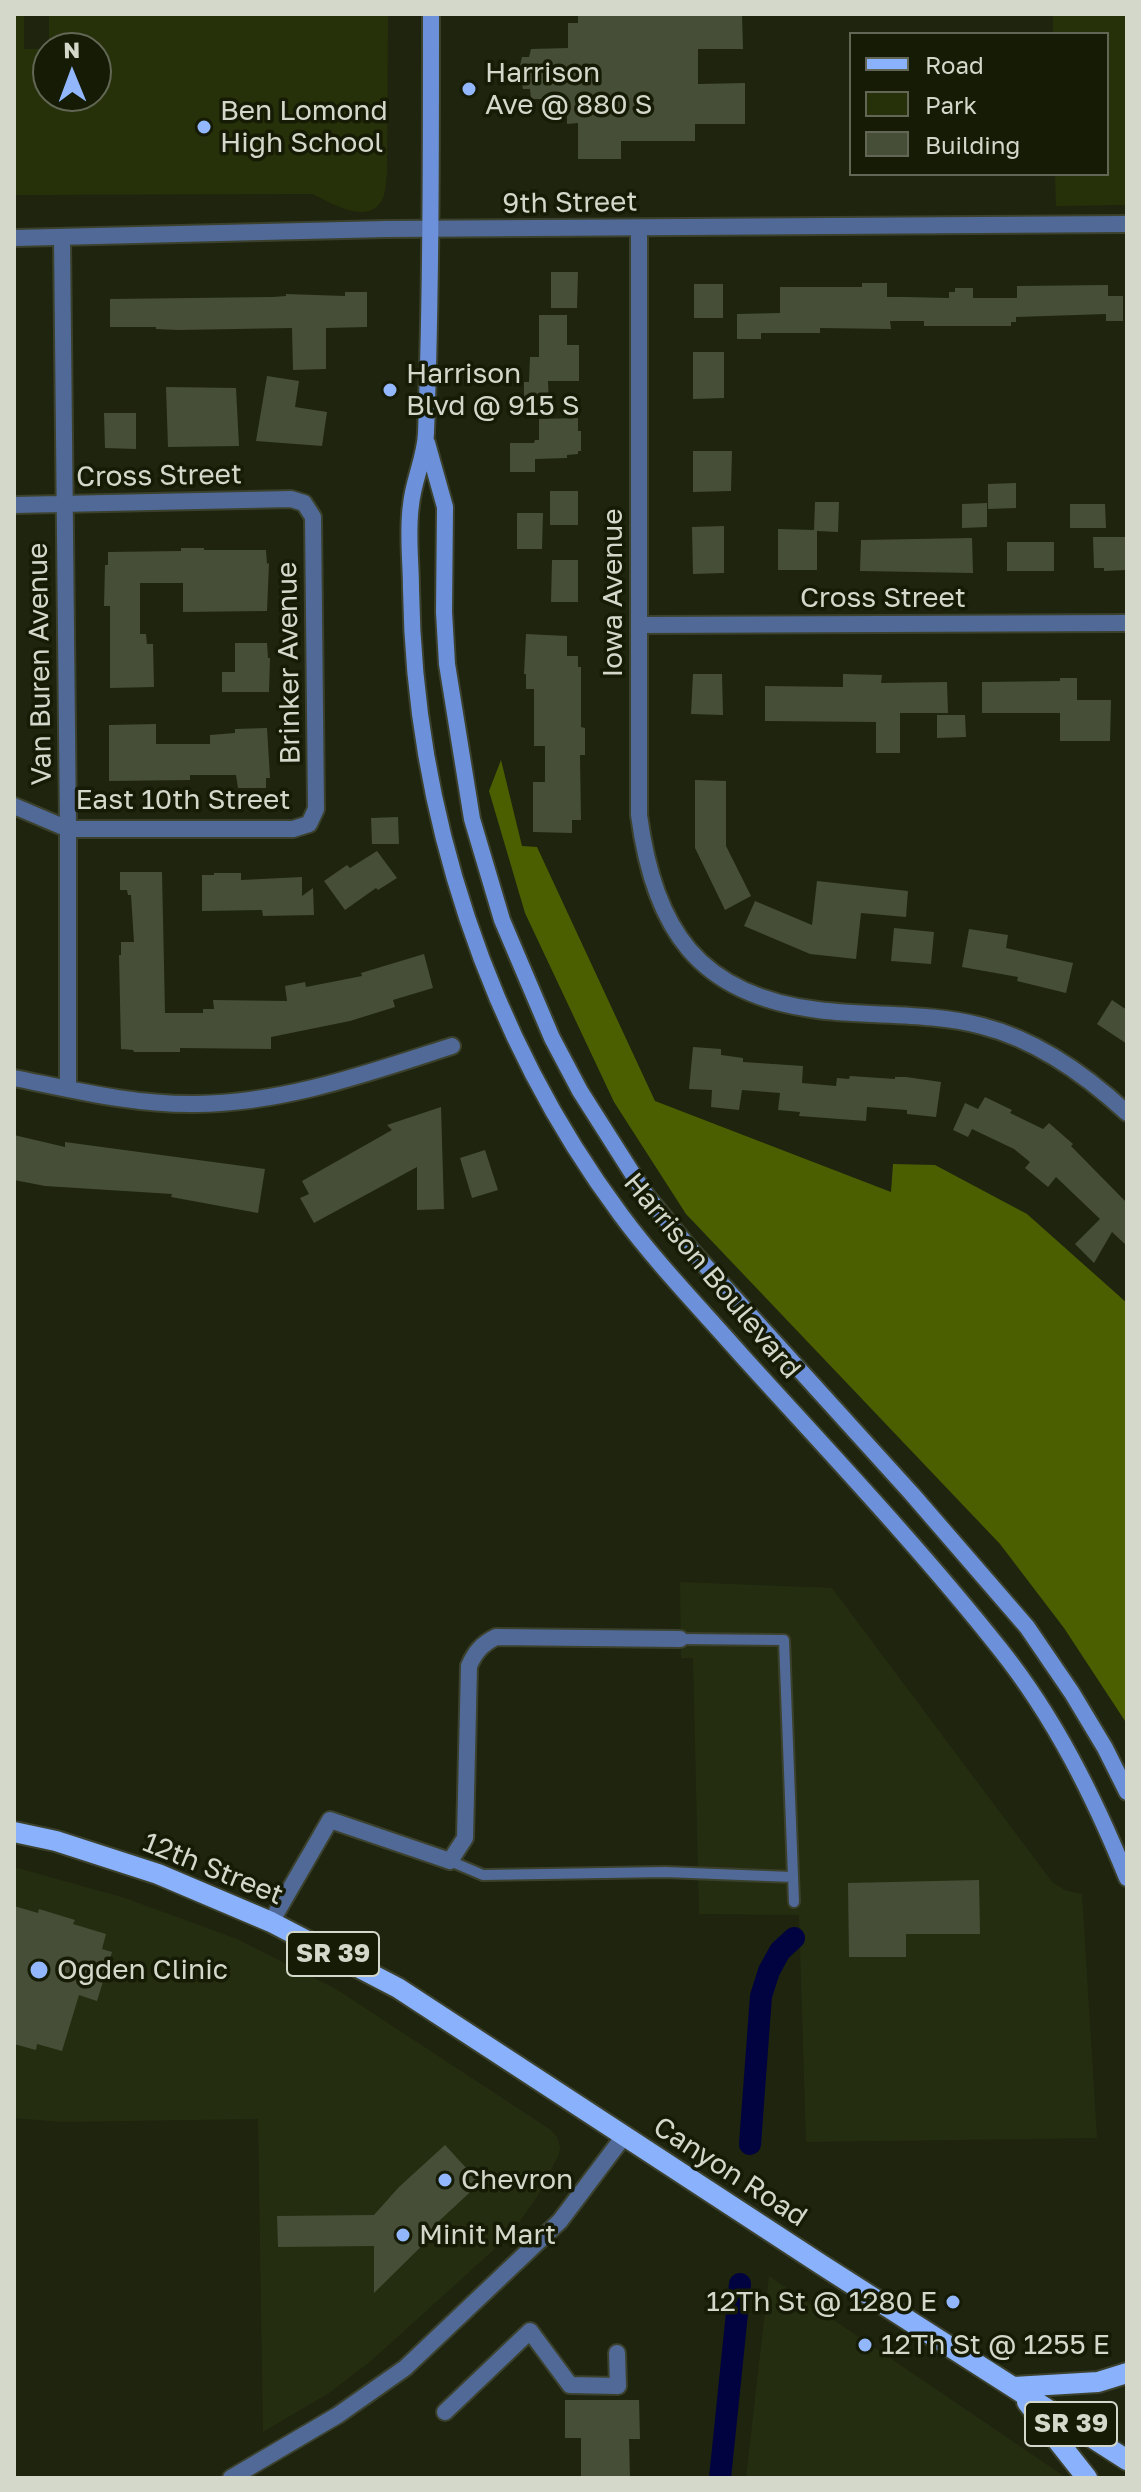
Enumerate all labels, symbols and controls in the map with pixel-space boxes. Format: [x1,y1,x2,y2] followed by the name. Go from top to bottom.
[32,32,112,112] north arrow
[849,32,1109,176] legend
[63,36,80,63] text: N
[925,50,984,79] text: Road
[485,56,652,122] place label: Harrison Ave @ 880 S
[460,80,478,98] marker: Harrison Ave @ 880 S
[925,90,977,119] text: Park
[220,94,388,160] place label: Ben Lomond High School
[195,118,213,136] marker: Ben Lomond High School
[925,130,1020,159] text: Building
[502,185,638,221] street label: 9th Street
[406,357,580,423] place label: Harrison Blvd @ 915 S
[381,381,399,399] marker: Harrison Blvd @ 915 S
[76,458,242,494] street label: Cross Street
[596,508,630,678] street label: Iowa Avenue
[21,542,59,786] street label: Van Buren Avenue
[270,561,308,765] street label: Brinker Avenue
[800,581,966,615] street label: Cross Street
[76,783,290,817] street label: East 10th Street
[616,1167,808,1385] street label: Harrison Boulevard
[138,1826,288,1912] street label: 12th Street
[287,1932,379,1976] road number: SR 39
[57,1953,228,1987] place label: Ogden Clinic
[28,1959,50,1981] marker: Ogden Clinic
[647,2110,813,2234] street label: Canyon Road
[461,2163,573,2197] place label: Chevron
[436,2171,454,2189] marker: Chevron
[419,2218,556,2252] place label: Minit Mart
[394,2226,412,2244] marker: Minit Mart
[706,2285,937,2319] place label: 12Th St @ 1280 E
[944,2293,962,2311] marker: 12Th St @ 1280 E
[881,2328,1110,2362] place label: 12Th St @ 1255 E
[856,2336,874,2354] marker: 12Th St @ 1255 E
[1025,2402,1117,2446] road number: SR 39

